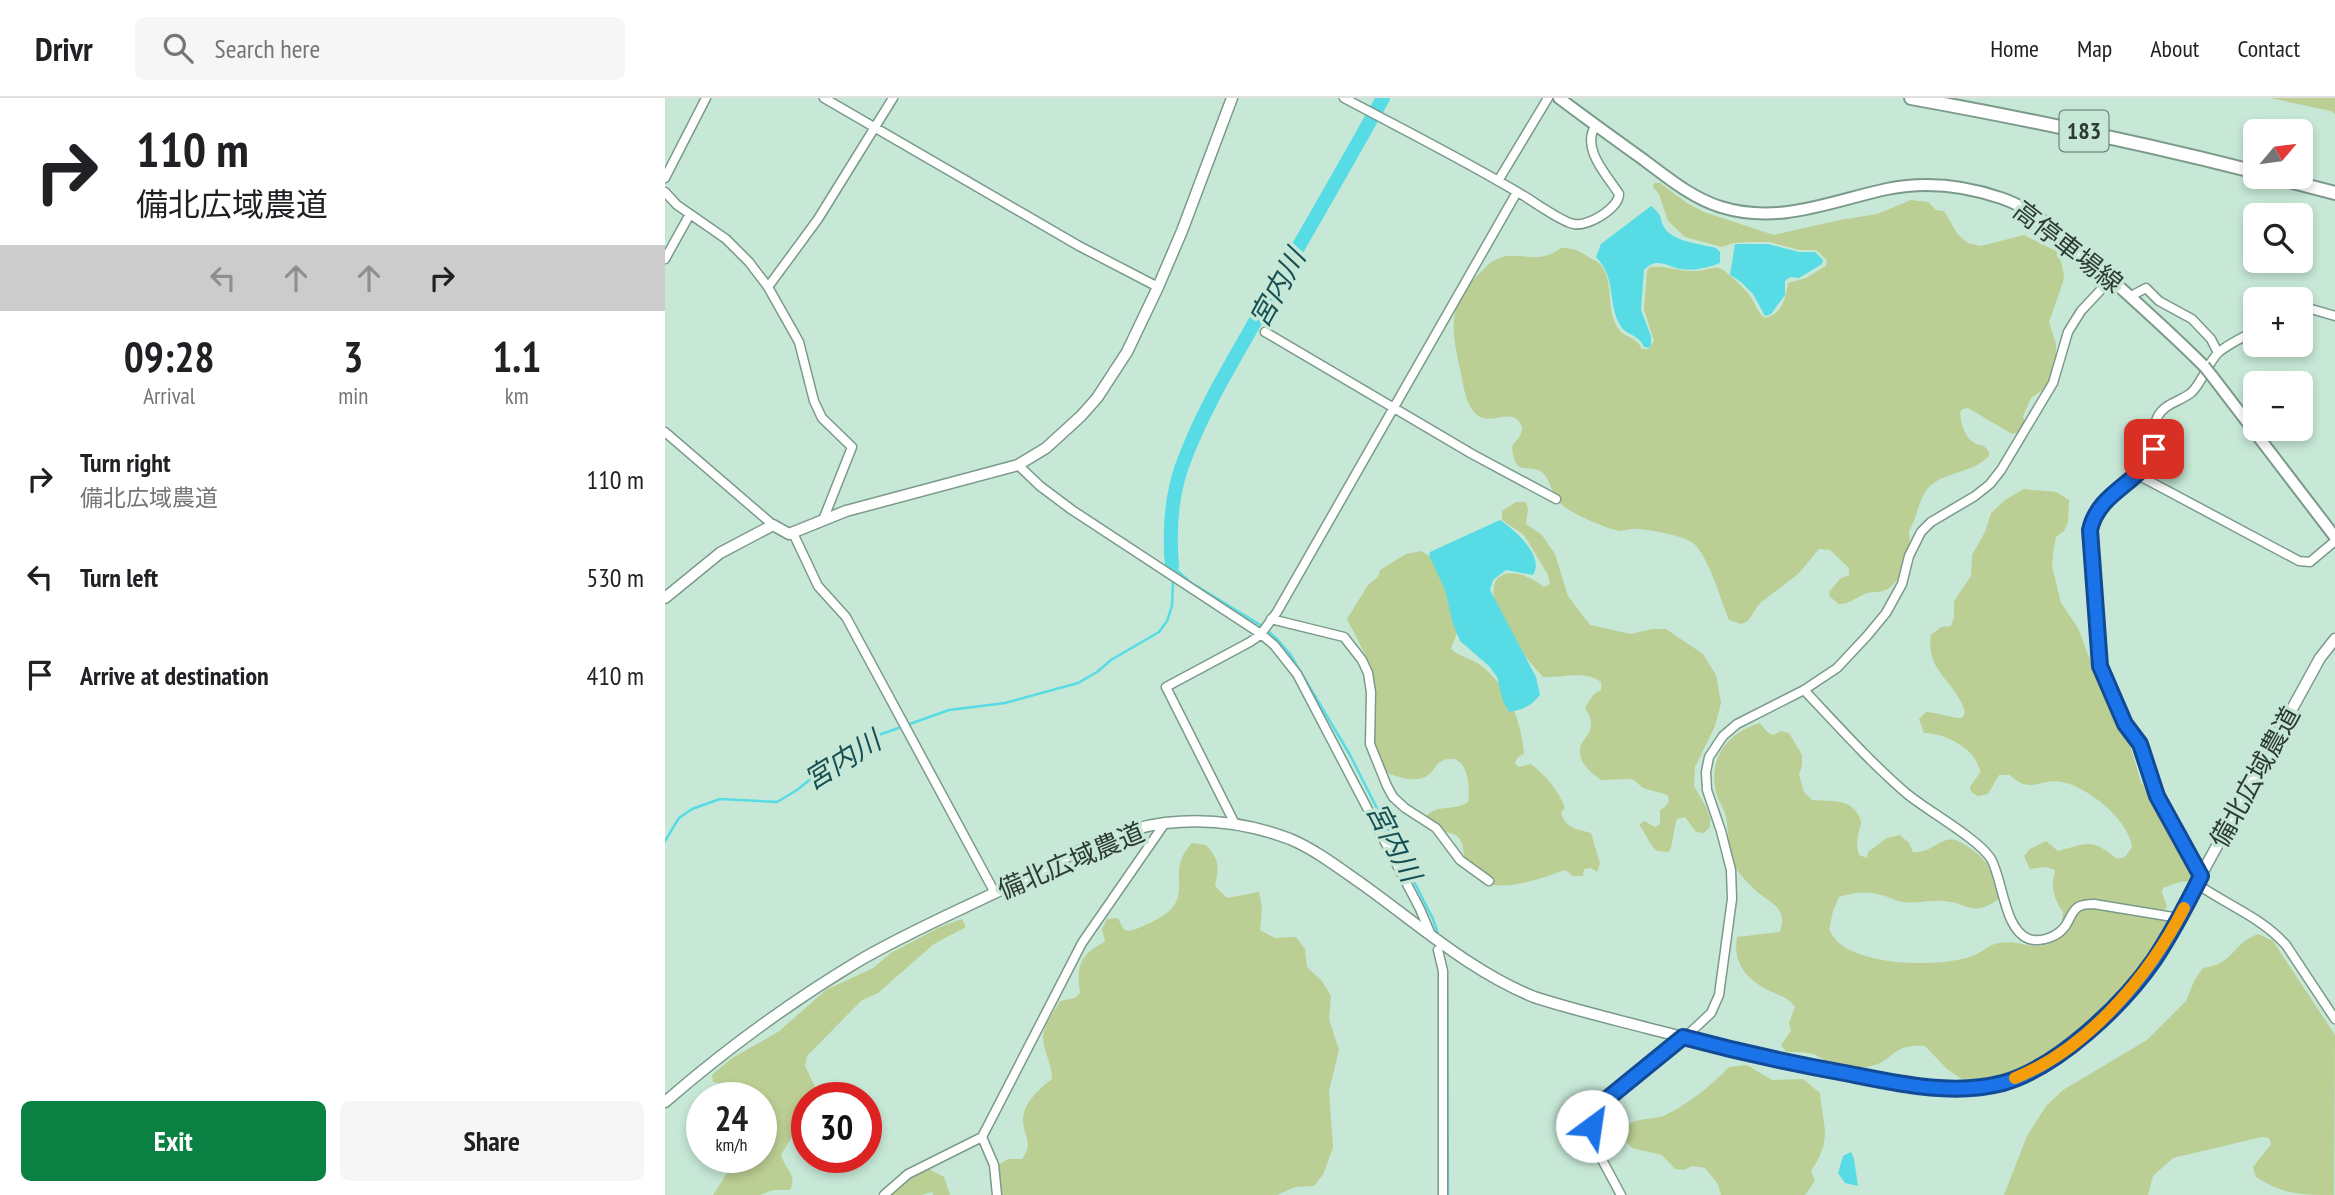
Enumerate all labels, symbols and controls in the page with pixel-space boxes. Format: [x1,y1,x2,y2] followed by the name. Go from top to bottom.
[135,17,625,80] search box
[35,27,93,70] text: Drivr
[159,29,197,67] icon: search
[215,32,320,65] text: Search here
[1990,33,2039,64] text: Home
[2077,33,2112,64] text: Map
[2150,33,2199,64] text: About
[2237,33,2300,64] text: Contact
[2059,111,2109,152] road number: 183
[136,117,249,181] text: 110 m
[2243,119,2313,189] north arrow
[2243,119,2313,441] map controls
[21,126,112,217] icon: right
[136,183,328,225] text: 備北広域農道
[2007,194,2130,300] street label: 高停車場線
[2243,203,2313,273] button: search
[1240,239,1315,333] water label: 宮内川
[204,259,242,297] icon: left
[277,259,315,297] icon: ahead
[350,259,388,297] icon: ahead
[423,259,461,297] icon: right
[2243,287,2313,357] button: +
[124,329,215,384] text: 09:28
[343,329,363,384] text: 3
[492,329,541,384] text: 1.1
[2243,371,2313,441] button: −
[143,381,195,410] text: Arrival
[338,381,368,410] text: min
[505,381,529,410] text: km
[2124,419,2184,479] pin
[2135,430,2173,468] icon: arrive
[80,446,171,479] text: Turn right
[21,460,59,498] icon: right
[586,463,644,496] text: 110 m
[80,483,218,512] text: 備北広域農道
[21,558,59,596] icon: left
[80,561,158,594] text: Turn left
[586,561,644,594] text: 530 m
[21,656,59,694] icon: arrive
[80,659,269,692] text: Arrive at destination
[586,659,644,692] text: 410 m
[2202,701,2307,853] street label: 備北広域農道
[796,720,890,798] water label: 宮内川
[1359,796,1431,890] water label: 宮内川
[993,815,1149,906] street label: 備北広域農道
[791,1082,882,1173] speed limit sign: 30
[1555,1089,1629,1163] position arrow
[715,1095,748,1141] text: 24
[21,1101,326,1181] button: Exit
[340,1101,644,1181] button: Share
[716,1133,747,1156] text: km/h

